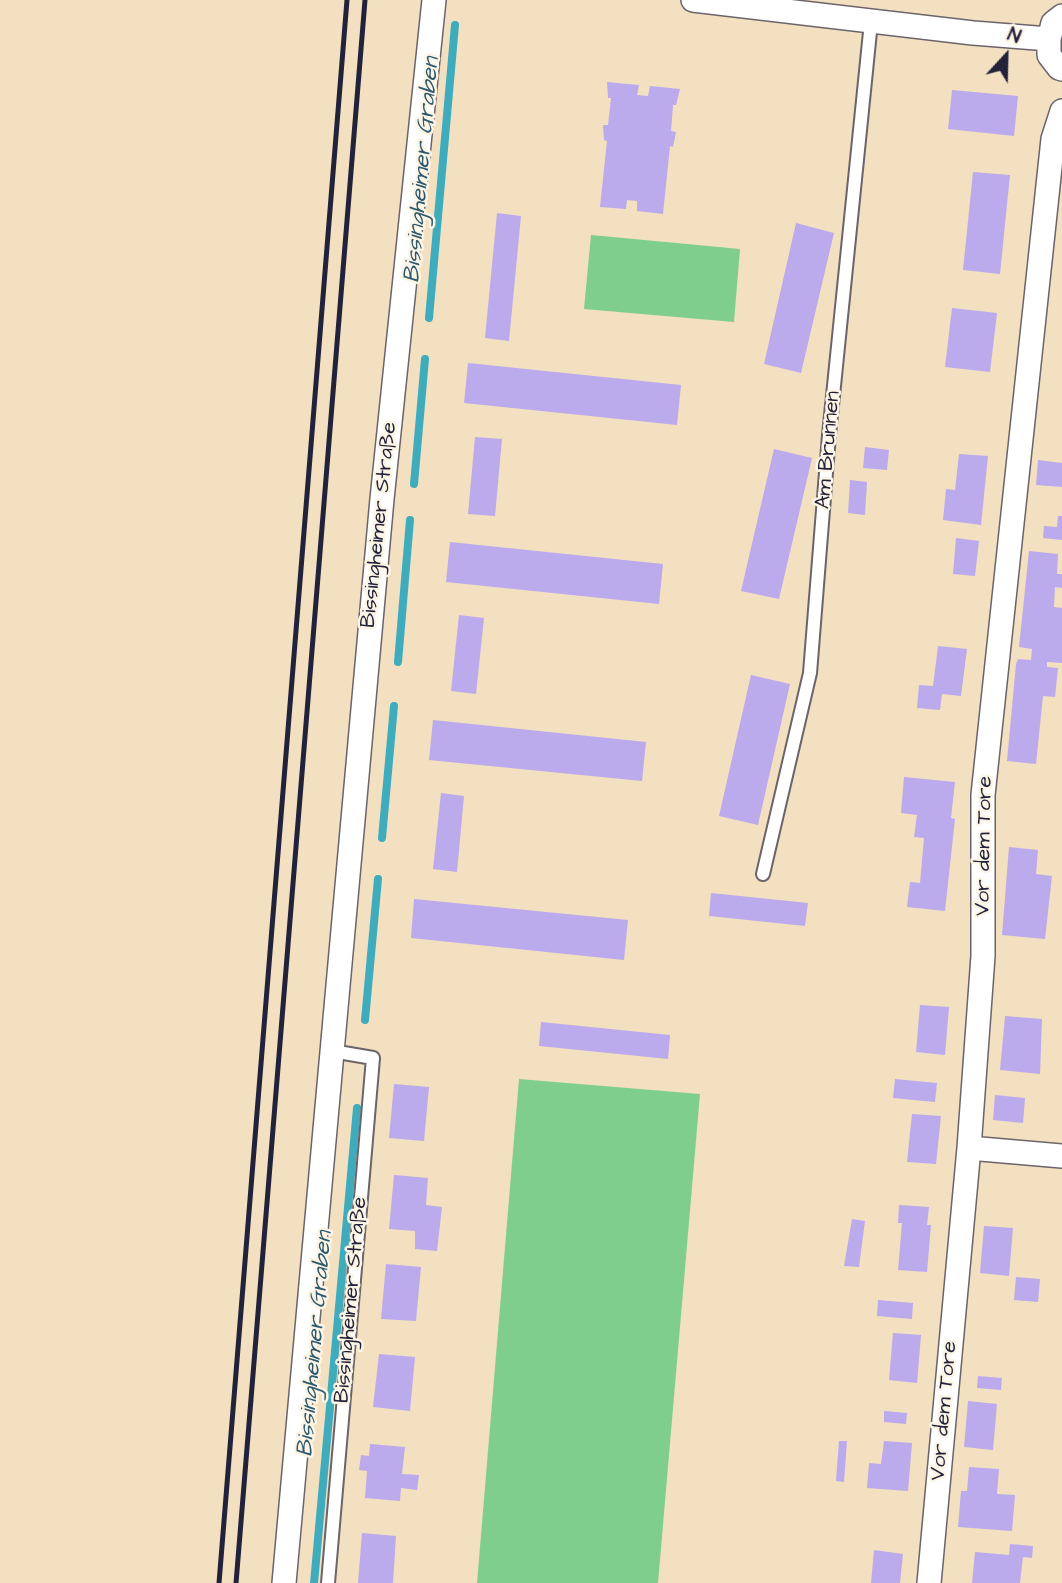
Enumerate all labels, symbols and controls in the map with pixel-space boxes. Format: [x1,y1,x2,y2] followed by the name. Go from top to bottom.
[971,21,1041,91] north arrow
[1003,21,1025,51] text: N
[399,56,447,284] water label: Bissingheimer Graben
[811,390,847,510] street label: Am Brunnen
[357,421,403,629] street label: Bissingheimer Straße
[971,776,999,916] street label: Vor dem Tore
[330,1196,374,1404] street label: Bissingheimer Straße
[292,1230,340,1458] water label: Bissingheimer Graben
[926,1340,964,1482] street label: Vor dem Tore

